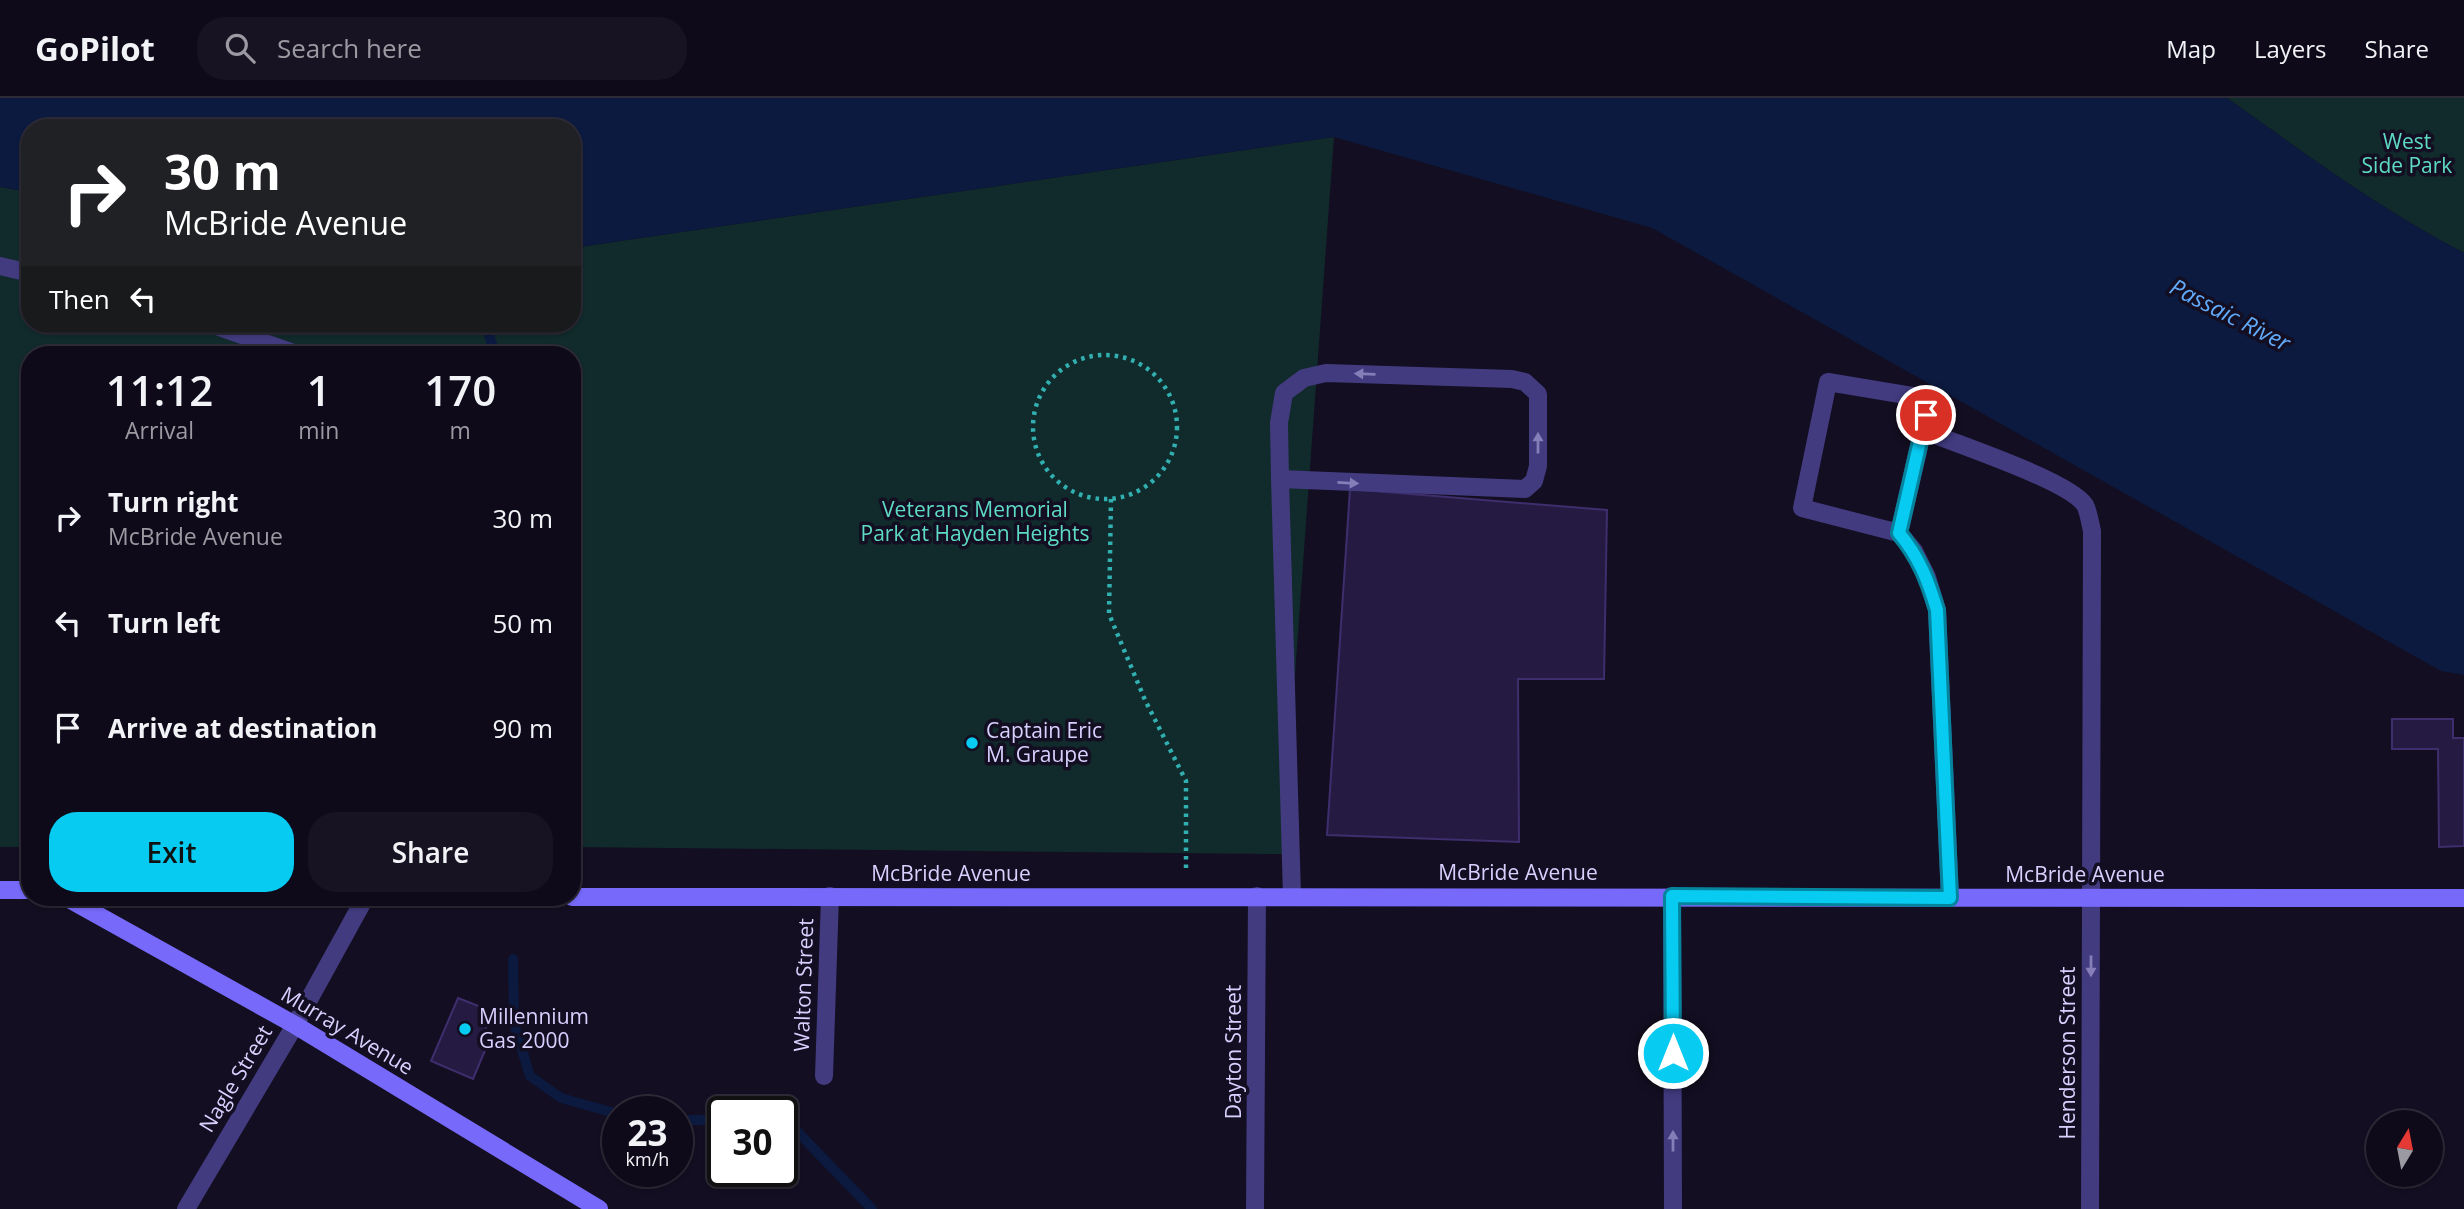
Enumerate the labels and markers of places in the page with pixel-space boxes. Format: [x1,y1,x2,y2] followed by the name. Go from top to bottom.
[1896,385,1956,445] pin
[986,716,1102,768] place label: Captain Eric M. Graupe
[964,735,980,751] marker: Captain Eric M. Graupe
[479,1002,589,1054] place label: Millennium Gas 2000
[457,1021,473,1037] marker: Millennium Gas 2000

